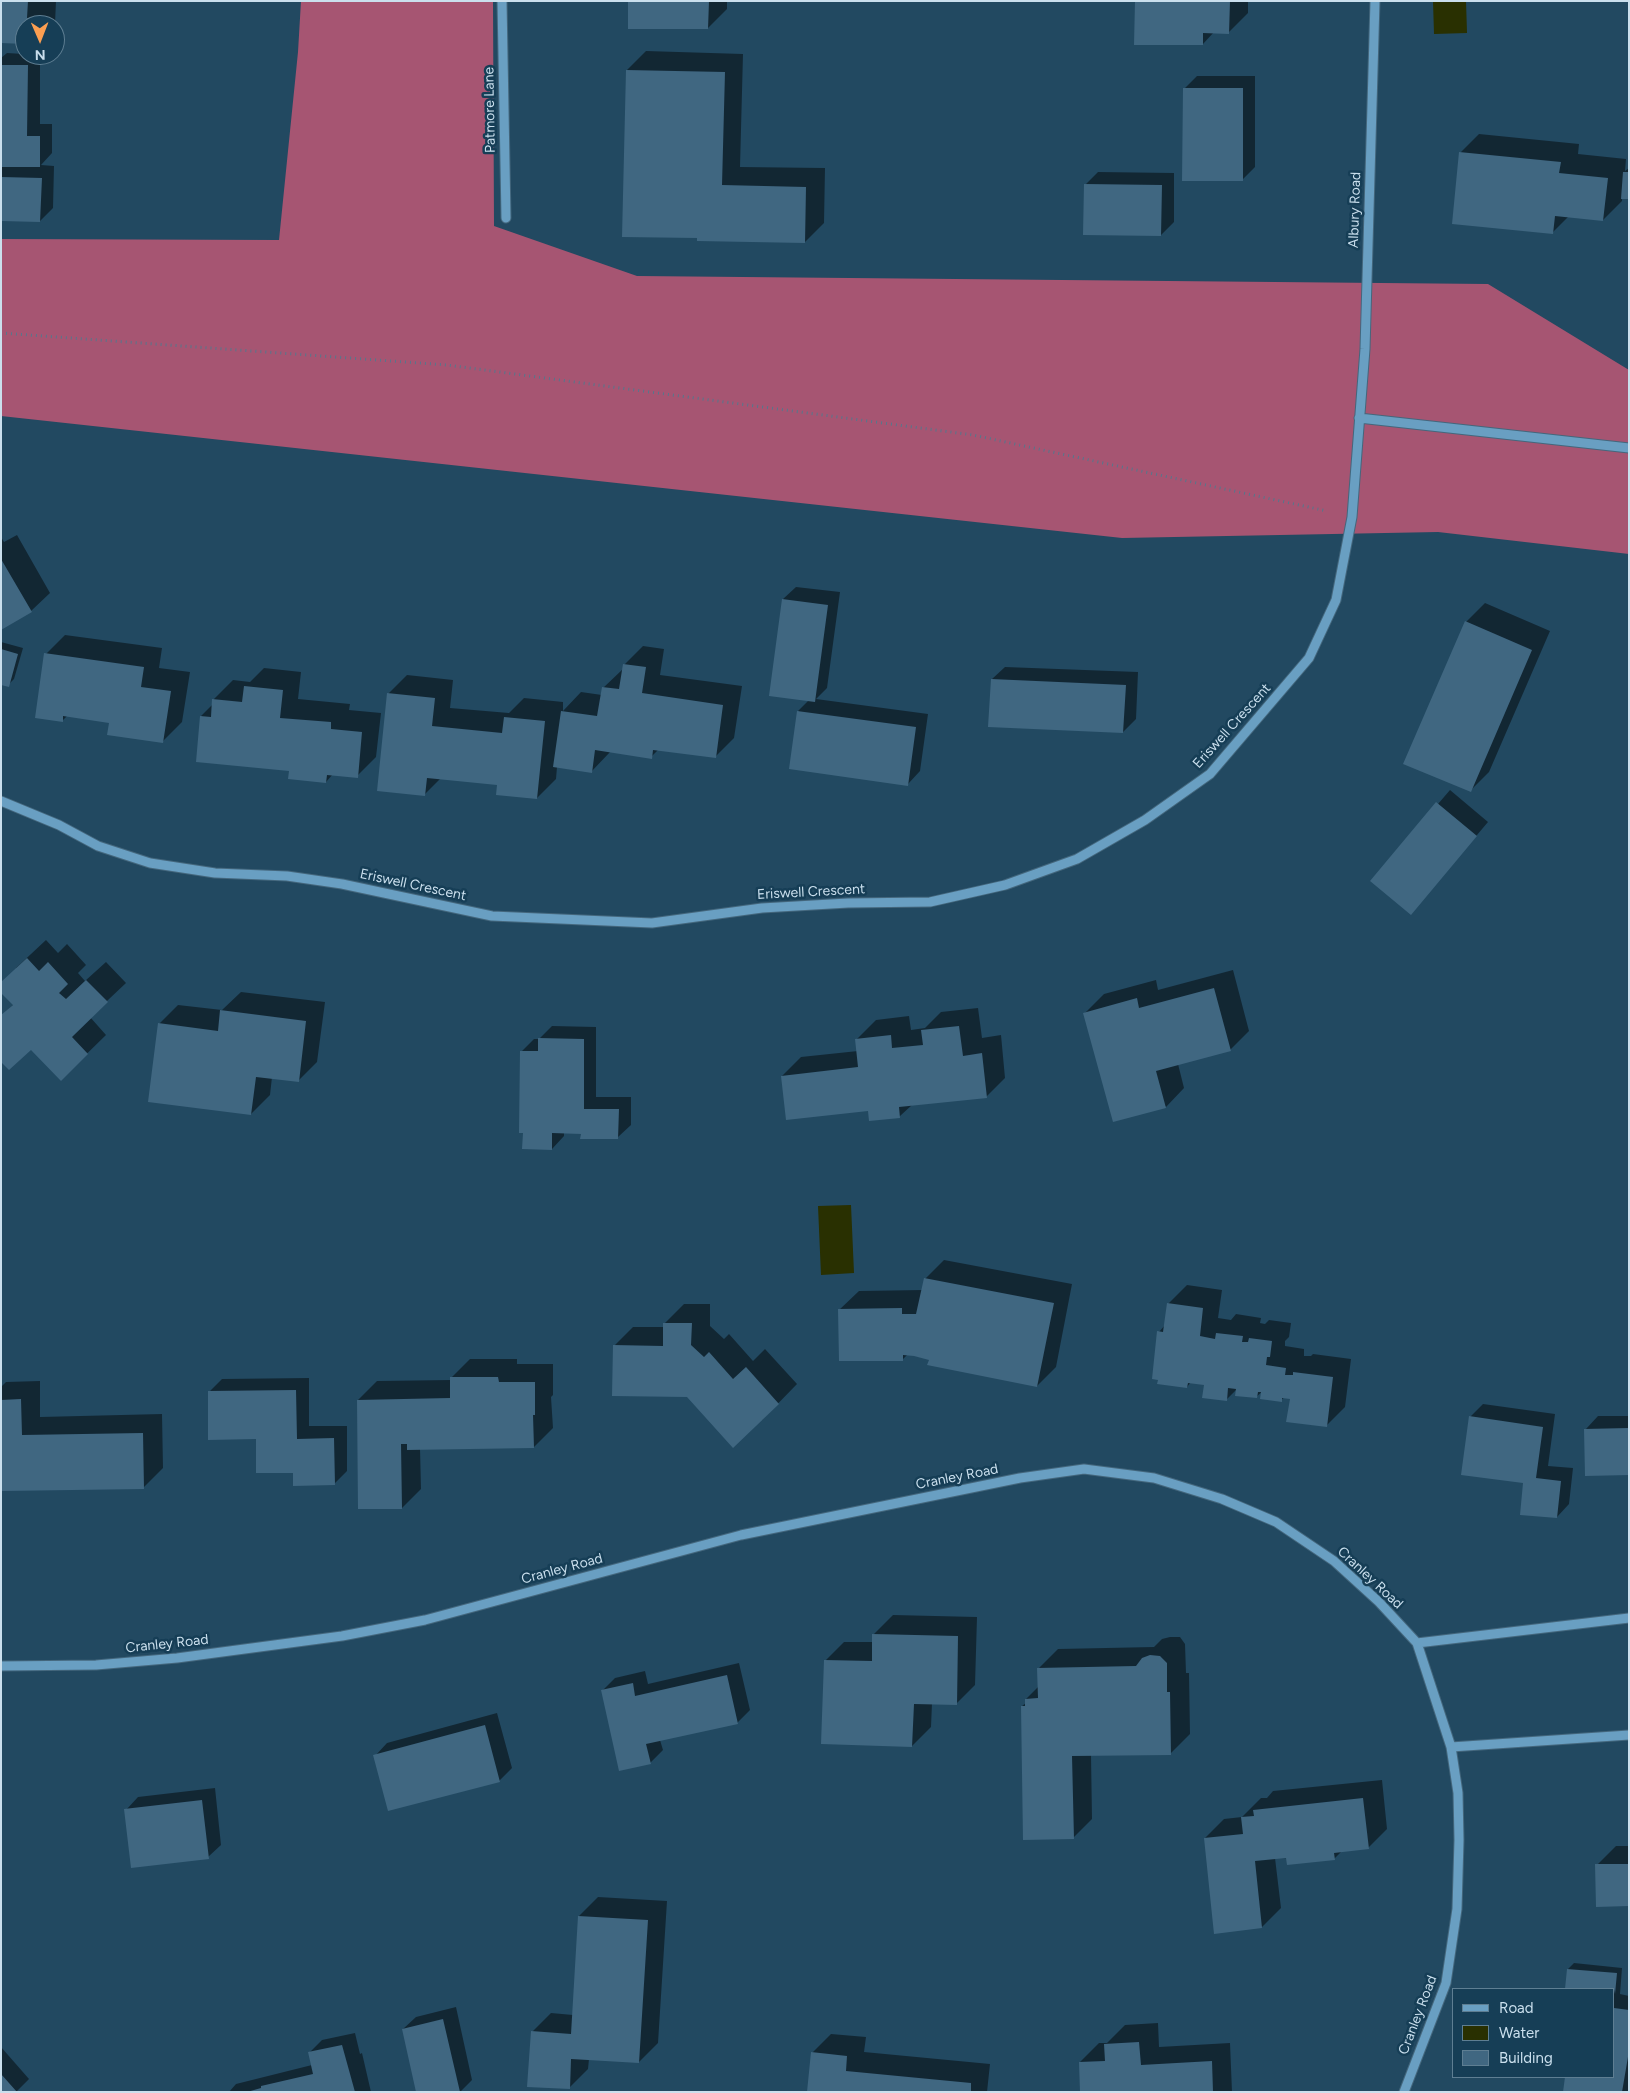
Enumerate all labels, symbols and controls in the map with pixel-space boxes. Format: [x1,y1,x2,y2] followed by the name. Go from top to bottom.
[15,15,65,65] north arrow
[35,46,46,63] text: N
[481,67,499,153] street label: Patmore Lane
[1345,172,1365,248] street label: Albury Road
[1190,680,1274,772] street label: Eriswell Crescent
[358,866,468,904] street label: Eriswell Crescent
[757,881,865,903] street label: Eriswell Crescent
[914,1461,1000,1493] street label: Cranley Road
[1334,1543,1406,1613] street label: Cranley Road
[520,1550,604,1588] street label: Cranley Road
[125,1631,209,1657] street label: Cranley Road
[1395,1973,1441,2057] street label: Cranley Road
[1452,1988,1615,2078] legend
[1499,1999,1534,2017] text: Road
[1499,2024,1539,2042] text: Water
[1499,2049,1553,2067] text: Building

